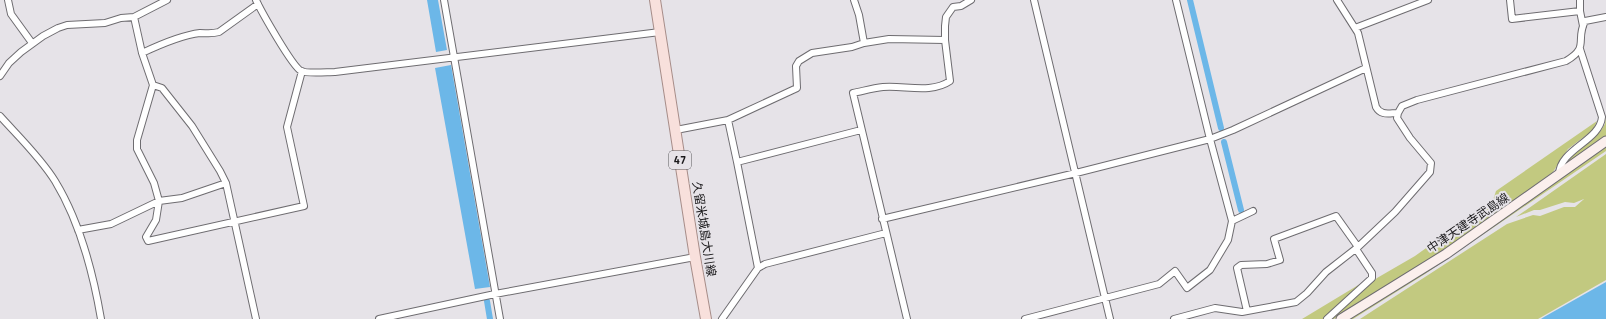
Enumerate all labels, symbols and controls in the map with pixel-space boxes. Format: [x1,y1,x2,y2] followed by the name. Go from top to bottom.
[669,151,691,169] road number: 47
[688,180,721,278] street label: 久留米城島大川線
[1423,188,1513,257] street label: 中津天建寺武島線

